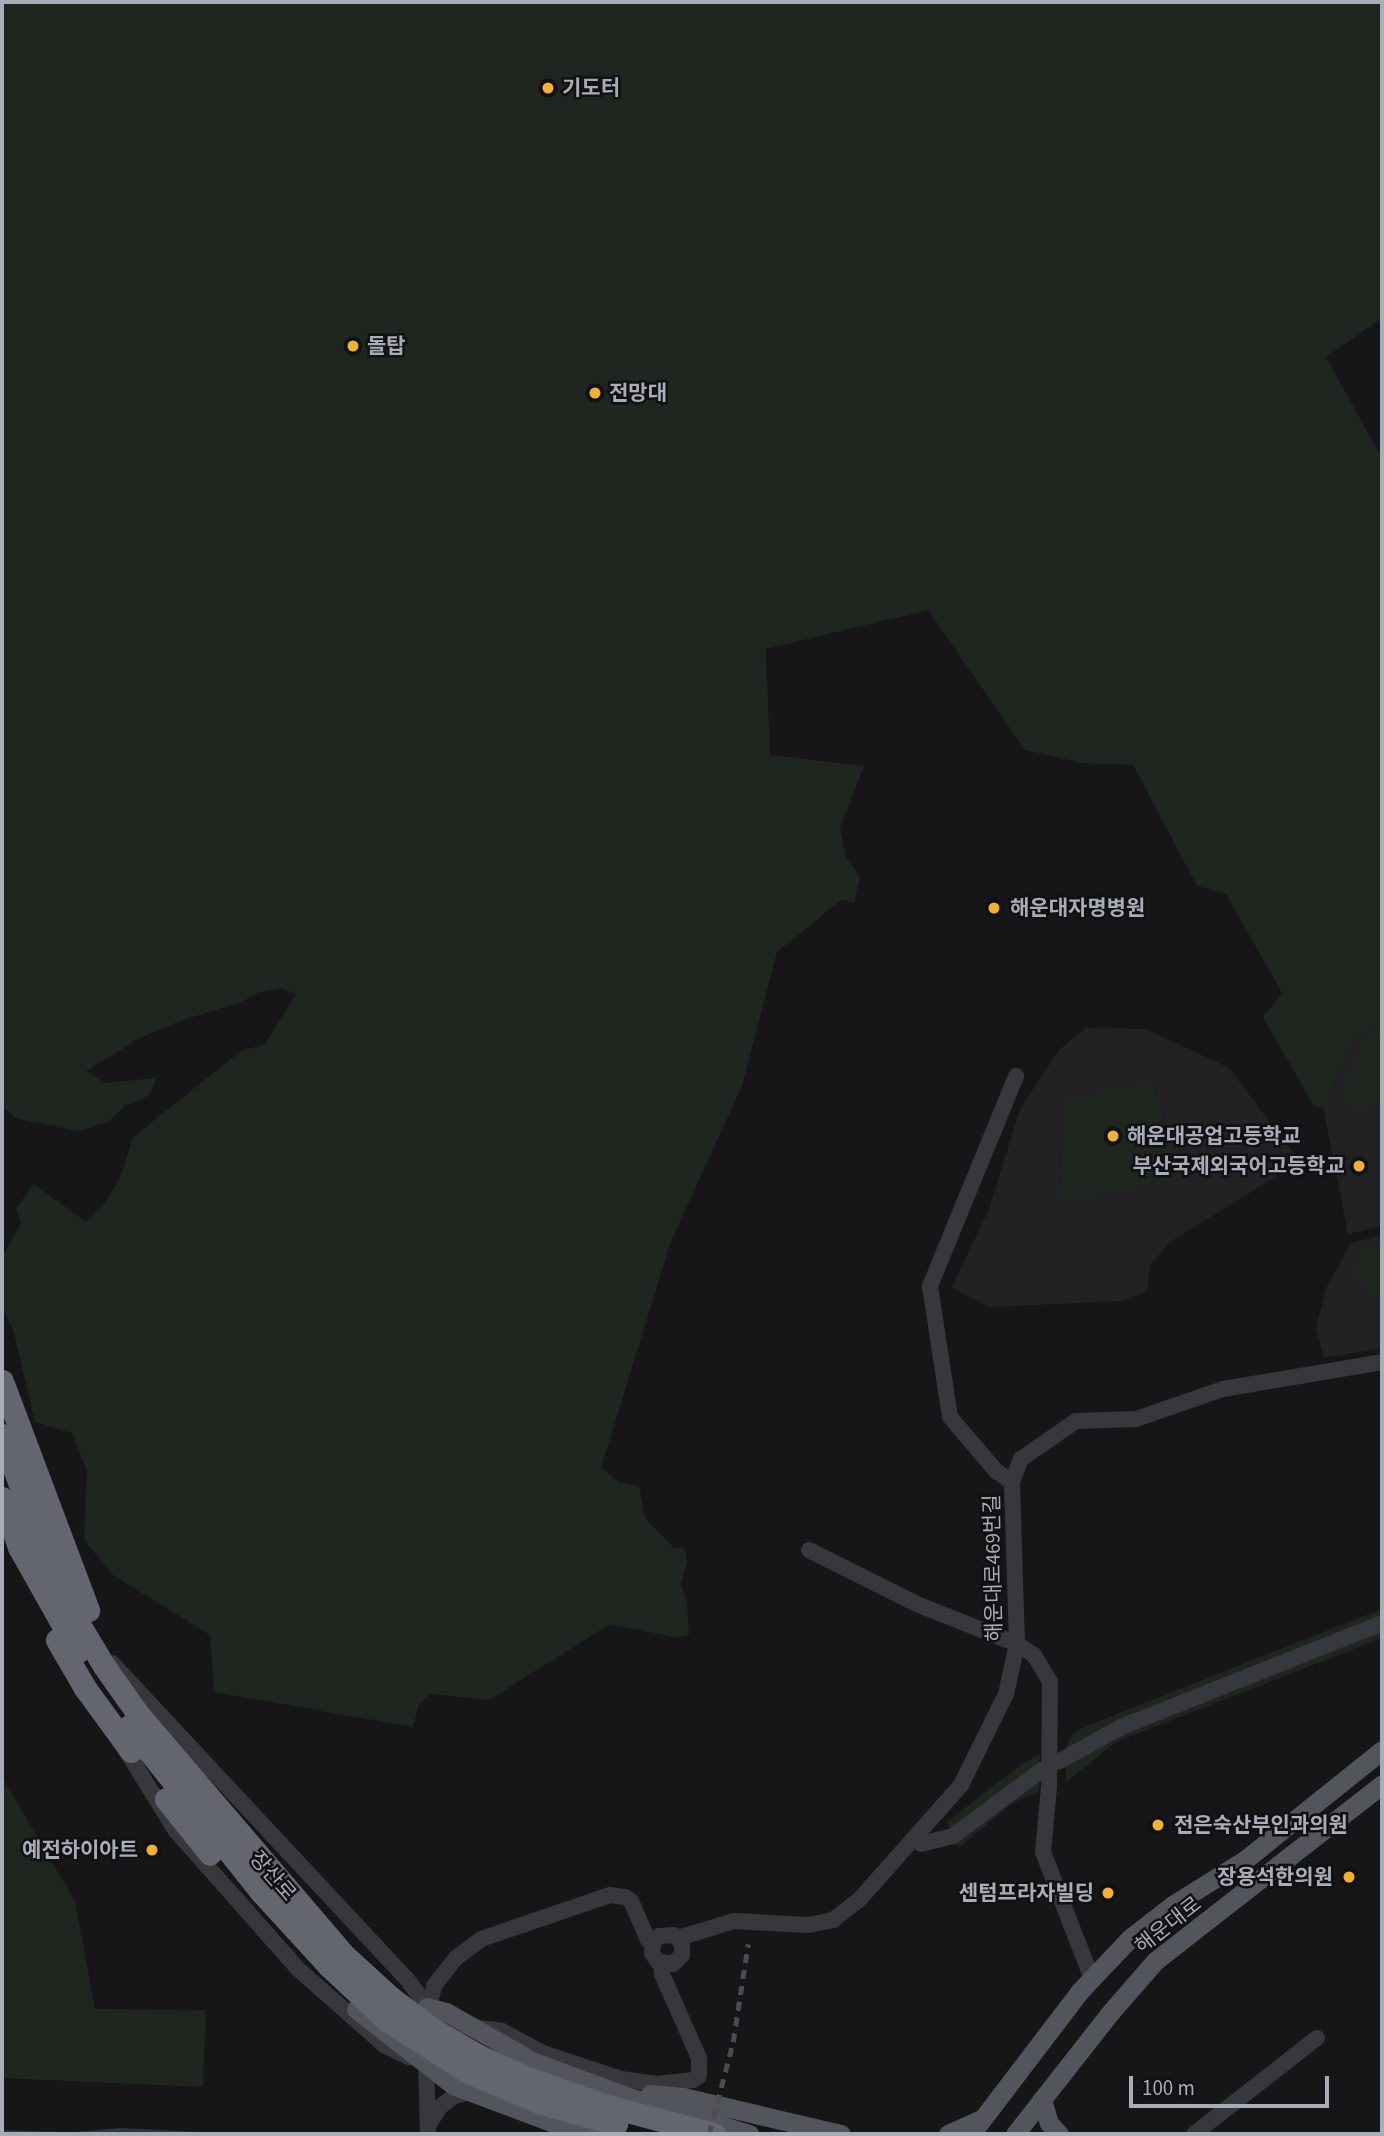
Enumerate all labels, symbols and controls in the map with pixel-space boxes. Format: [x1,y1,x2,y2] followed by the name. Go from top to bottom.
[562,75,620,101] place label: 기도터
[540,80,556,96] marker: 기도터
[367,333,406,359] place label: 돌탑
[345,338,361,354] marker: 돌탑
[609,380,667,406] place label: 전망대
[587,385,603,401] marker: 전망대
[1010,895,1145,921] place label: 해운대자명병원
[984,898,1004,918] marker: 해운대자명병원
[1127,1123,1301,1149] place label: 해운대공업고등학교
[1105,1128,1121,1144] marker: 해운대공업고등학교
[1132,1153,1345,1179] place label: 부산국제외국어고등학교
[1351,1158,1367,1174] marker: 부산국제외국어고등학교
[979,1494,1007,1642] street label: 해운대로469번길
[1174,1812,1348,1838] place label: 전은숙산부인과의원
[1148,1815,1168,1835] marker: 전은숙산부인과의원
[22,1837,138,1863] place label: 예전하이아트
[144,1842,160,1858] marker: 예전하이아트
[244,1846,302,1906] street label: 장산로
[1217,1864,1333,1890] place label: 장용석한의원
[1339,1867,1359,1887] marker: 장용석한의원
[959,1880,1094,1906] place label: 센텀프라자빌딩
[1100,1885,1116,1901] marker: 센텀프라자빌딩
[1130,1891,1206,1959] street label: 해운대로
[1132,2062,1332,2106] scale bar
[1142,2073,1195,2103] text: 100 m

